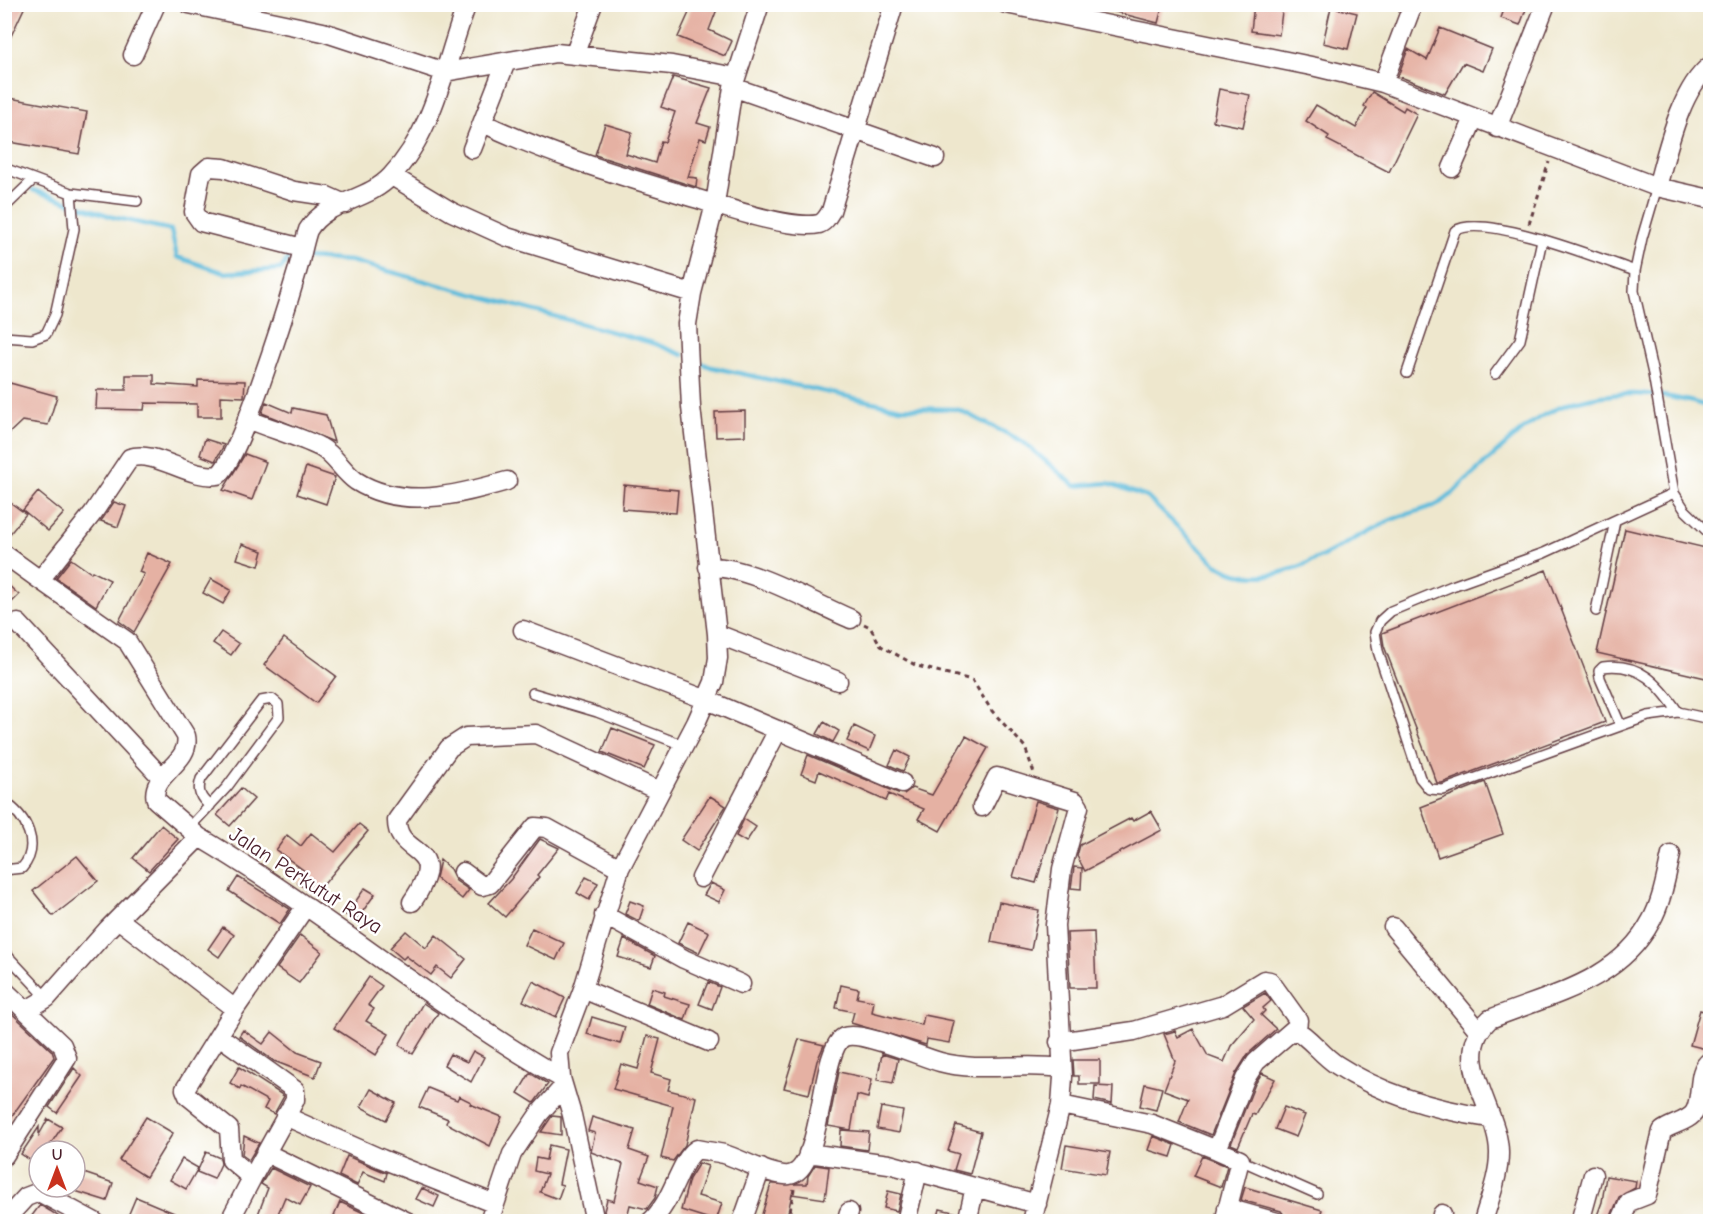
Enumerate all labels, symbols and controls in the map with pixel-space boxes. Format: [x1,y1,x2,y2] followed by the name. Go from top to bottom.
[225,821,387,939] street label: Jalan Perkutut Raya
[27,1139,87,1199] north arrow
[52,1146,62,1164] text: U

